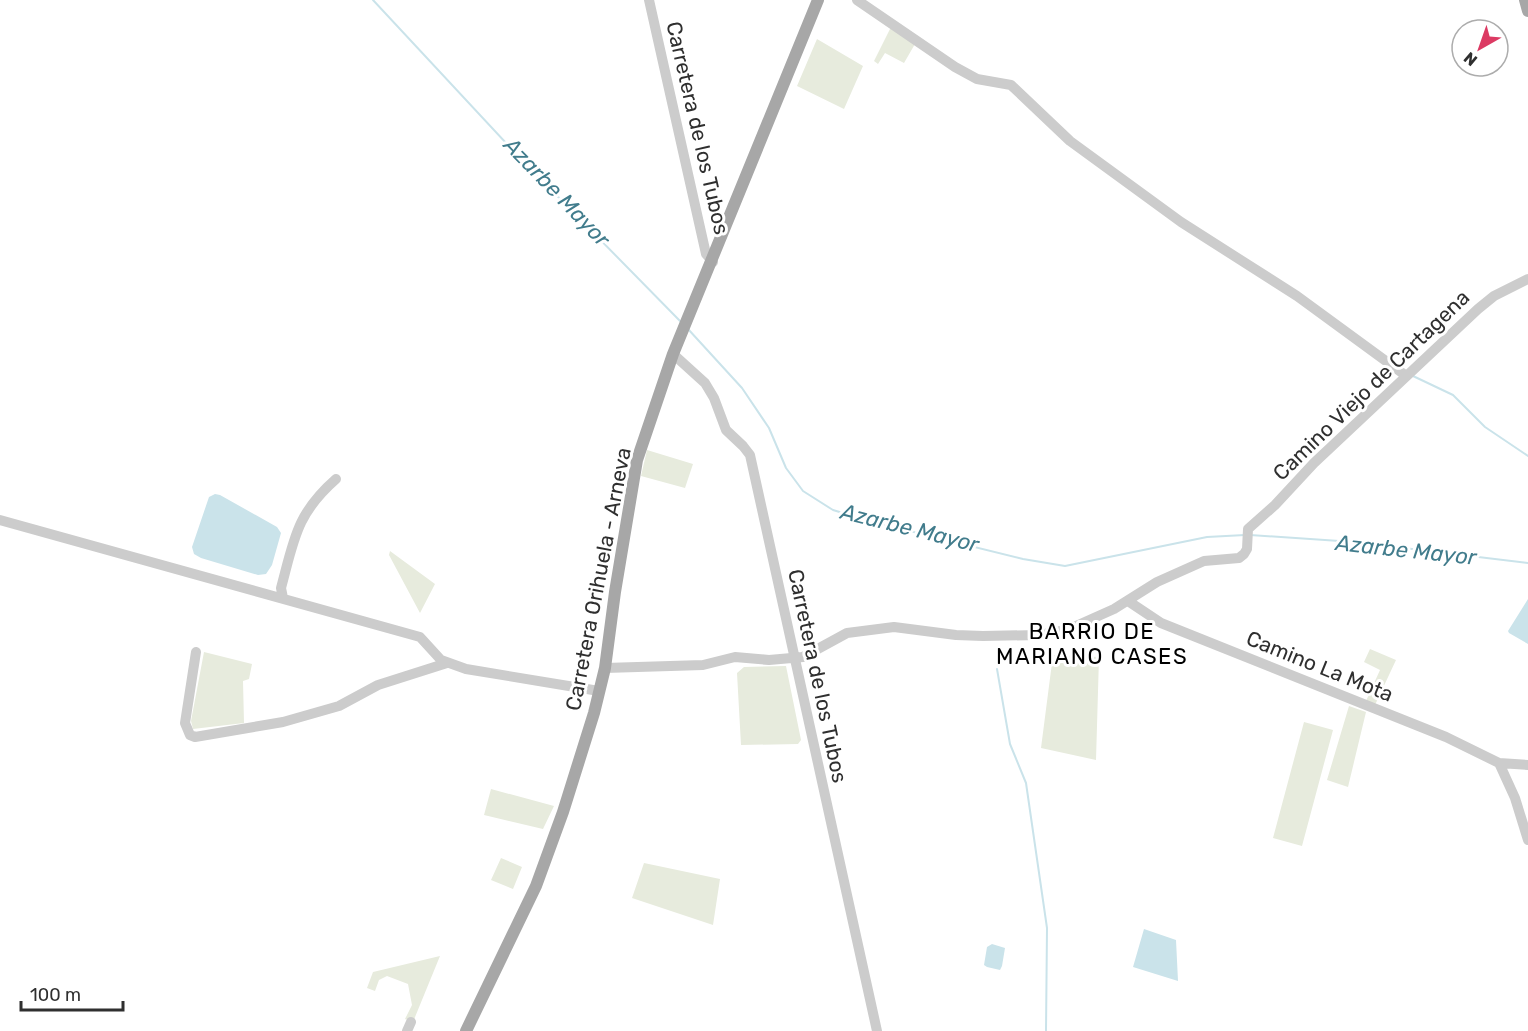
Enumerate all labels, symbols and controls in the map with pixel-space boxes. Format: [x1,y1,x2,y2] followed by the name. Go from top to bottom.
[1450,18,1510,78] north arrow
[661,19,735,237] street label: Carretera de los Tubos
[1460,48,1481,70] text: N
[498,131,617,253] water label: Azarbe Mayor
[1268,285,1474,485] street label: Camino Viejo de Cartagena
[560,445,636,713] street label: Carretera Orihuela - Arneva
[837,498,983,559] water label: Azarbe Mayor
[1333,529,1479,571] water label: Azarbe Mayor
[783,567,853,785] street label: Carretera de los Tubos
[996,618,1188,670] district label: BARRIO DE MARIANO CASES
[1243,625,1397,707] street label: Camino La Mota
[21,974,123,1012] scale bar
[30,984,81,1006] text: 100 m

